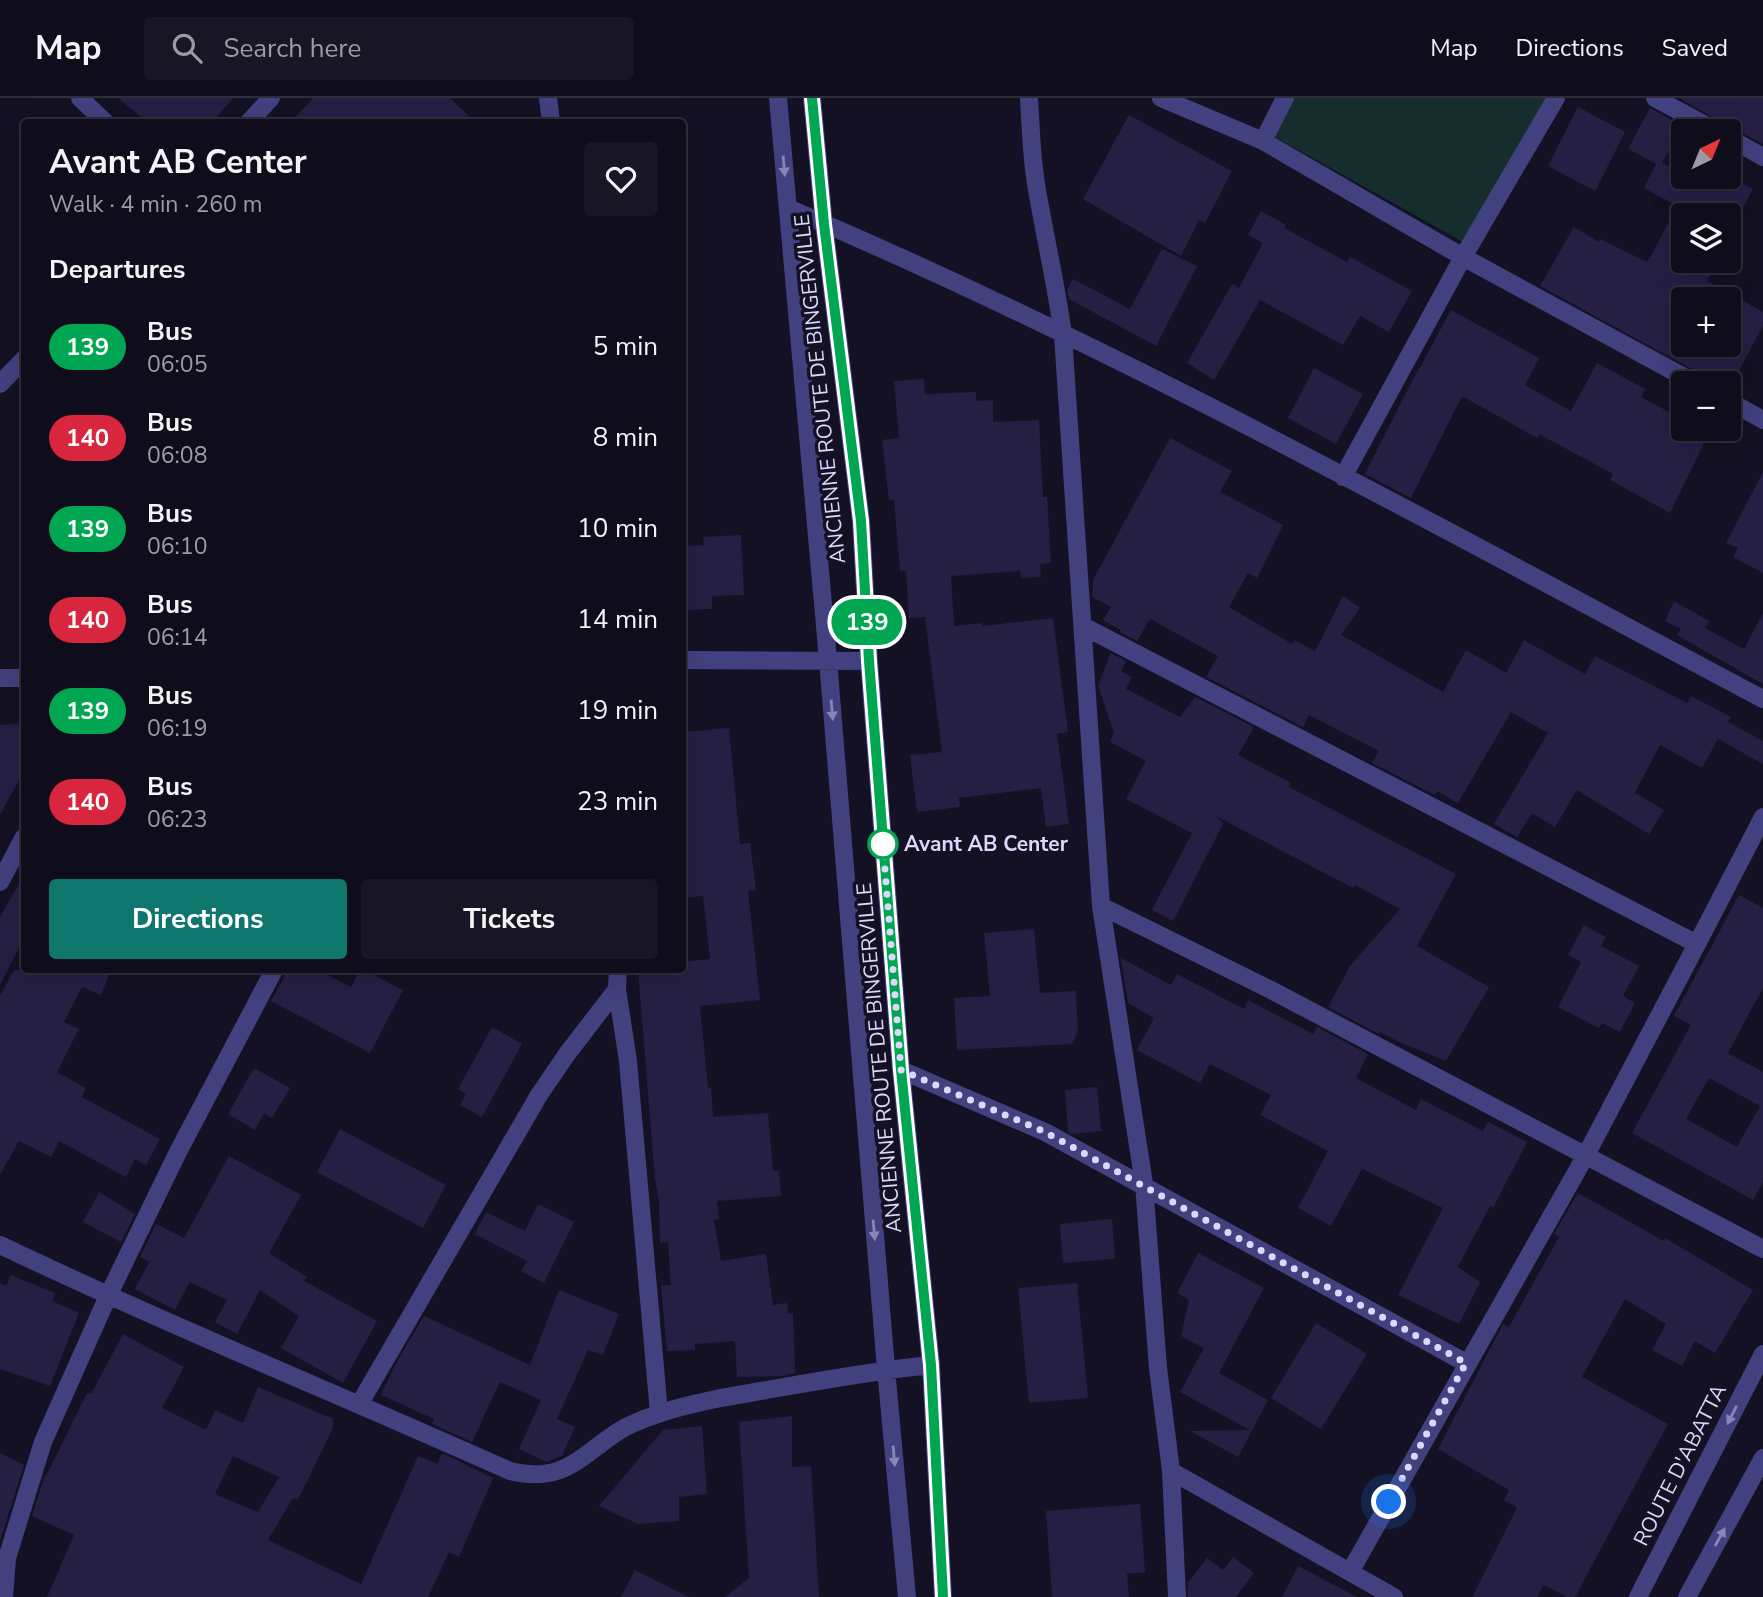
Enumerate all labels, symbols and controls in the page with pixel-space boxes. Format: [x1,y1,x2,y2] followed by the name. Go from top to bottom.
[144,17,634,80] search box
[35,26,102,71] text: Map
[168,29,206,67] icon: search
[224,31,361,66] text: Search here
[1430,32,1477,64] text: Map
[1515,32,1624,64] text: Directions
[1662,32,1728,64] text: Saved
[1671,119,1741,189] north arrow
[1671,119,1741,441] map controls
[49,140,307,185] text: Avant AB Center
[584,142,658,216] button: heart
[779,155,790,177] one-way arrow
[49,189,262,220] text: Walk · 4 min · 260 m
[1671,203,1741,273] button: layers
[788,213,852,565] street label: ANCIENNE ROUTE DE BINGERVILLE
[49,252,185,287] text: Departures
[1671,287,1741,357] button: +
[147,314,193,349] text: Bus
[593,329,658,364] text: 5 min
[66,331,109,363] text: 139
[147,349,207,380] text: 06:05
[1671,371,1741,441] button: −
[147,405,193,440] text: Bus
[593,420,658,455] text: 8 min
[66,422,109,454] text: 140
[147,440,207,471] text: 06:08
[147,496,193,531] text: Bus
[577,511,658,546] text: 10 min
[66,513,109,545] text: 139
[147,531,207,562] text: 06:10
[147,587,193,622] text: Bus
[827,599,907,645] line badge: 139
[577,602,658,637] text: 14 min
[66,604,109,636] text: 140
[845,606,889,638] text: 139
[147,622,207,653] text: 06:14
[147,678,193,713] text: Bus
[577,693,658,728] text: 19 min
[66,695,109,727] text: 139
[827,699,838,721] one-way arrow
[147,713,207,744] text: 06:19
[147,769,193,804] text: Bus
[577,784,658,819] text: 23 min
[66,786,109,818] text: 140
[147,804,207,835] text: 06:23
[868,829,898,859] marker: Avant AB Center
[904,830,1069,858] place label: Avant AB Center
[49,879,347,959] button: Directions
[361,879,658,959] button: Tickets
[850,882,908,1234] street label: ANCIENNE ROUTE DE BINGERVILLE
[869,1219,880,1241] one-way arrow
[1627,1379,1733,1551] street label: ROUTE D'ABATTA
[1726,1405,1737,1425] one-way arrow
[889,1446,900,1468] one-way arrow
[1371,1484,1406,1519] your location
[1714,1527,1725,1547] one-way arrow

